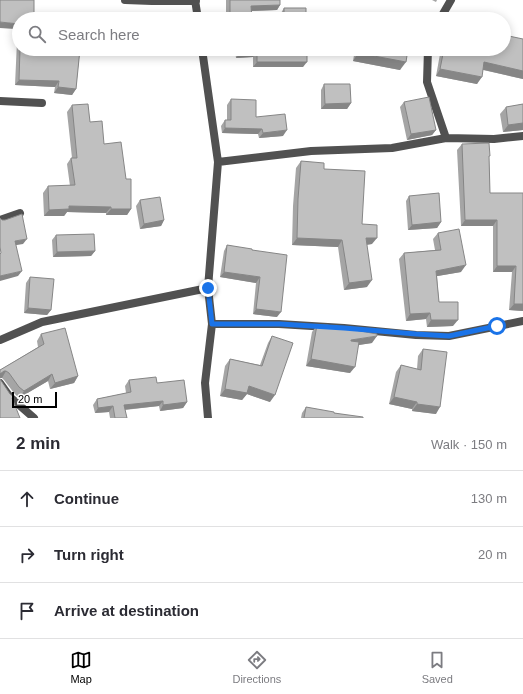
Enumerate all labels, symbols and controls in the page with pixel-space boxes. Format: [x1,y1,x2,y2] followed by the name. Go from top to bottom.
[12,12,511,56] search box
[26,23,48,45] icon: search
[58,26,140,43] text: Search here
[199,279,217,297] route end
[488,317,506,335] route start
[12,390,57,409] scale bar
[18,393,42,405] text: 20 m
[16,434,60,453] text: 2 min
[431,437,507,452] text: Walk · 150 m
[16,488,38,510] icon: ahead
[54,490,119,507] text: Continue
[471,491,507,506] text: 130 m
[16,544,38,566] icon: right
[54,546,124,563] text: Turn right
[478,547,507,562] text: 20 m
[16,600,38,622] icon: arrive
[54,602,199,619] text: Arrive at destination
[70,649,92,685] tab: Map
[232,649,281,685] tab: Directions
[422,649,453,685] tab: Saved

